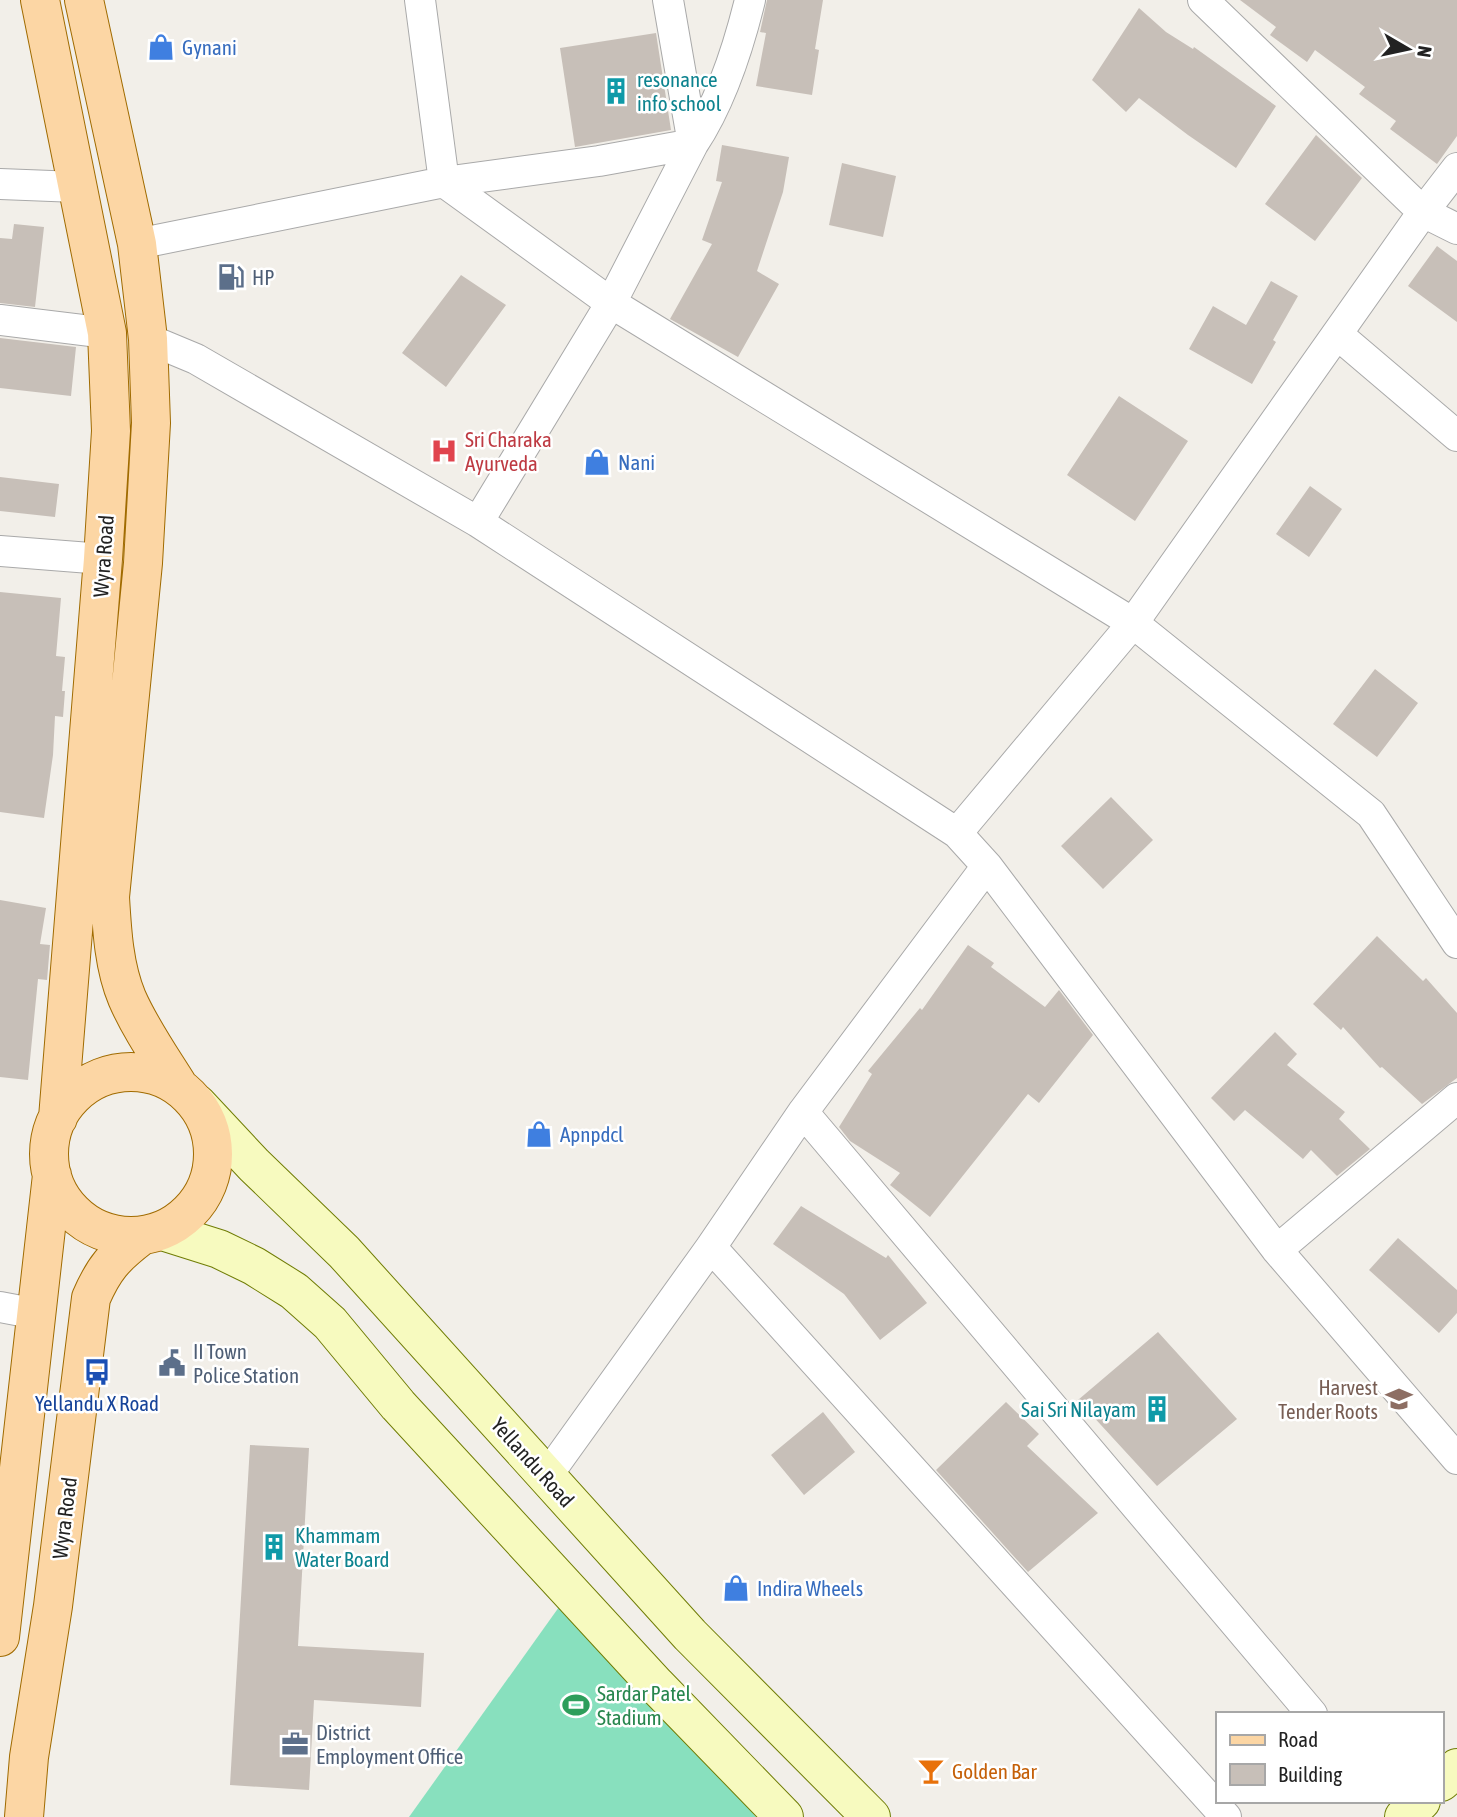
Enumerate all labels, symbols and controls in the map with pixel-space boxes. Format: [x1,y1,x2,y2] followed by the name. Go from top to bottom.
[1373,14,1443,84] north arrow
[146,32,176,62] shop icon: Gynani
[182,35,237,59] place label: Gynani
[1413,44,1437,59] text: N
[637,67,722,115] place label: resonance info school
[601,76,631,106] building icon: resonance info school
[216,262,246,292] fuel station icon: HP
[252,265,275,289] place label: HP
[465,427,552,475] place label: Sri Charaka Ayurveda
[429,436,459,466] hospital icon: Sri Charaka Ayurveda
[582,447,612,477] shop icon: Nani
[618,450,655,474] place label: Nani
[88,514,118,598] street label: Wyra Road
[524,1119,554,1149] shop icon: Apnpdcl
[560,1122,624,1146] place label: Apnpdcl
[193,1339,299,1387] place label: II Town Police Station
[157,1348,187,1378] public building icon: II Town Police Station
[82,1357,112,1387] bus stop icon: Yellandu X Road
[1278,1375,1378,1423] place label: Harvest Tender Roots
[1384,1384,1414,1414] school or university icon: Harvest Tender Roots
[35,1391,159,1415] place label: Yellandu X Road
[1142,1394,1172,1424] building icon: Sai Sri Nilayam
[1021,1397,1136,1421] place label: Sai Sri Nilayam
[487,1412,579,1512] street label: Yellandu Road
[47,1476,81,1560] street label: Wyra Road
[295,1523,390,1571] place label: Khammam Water Board
[259,1532,289,1562] building icon: Khammam Water Board
[721,1573,751,1603] shop icon: Indira Wheels
[757,1576,863,1600] place label: Indira Wheels
[597,1681,692,1729] place label: Sardar Patel Stadium
[561,1690,591,1720] sports icon: Sardar Patel Stadium
[1216,1712,1443,1803] legend
[316,1720,463,1768] place label: District Employment Office
[1278,1727,1318,1751] text: Road
[280,1729,310,1759] office icon: District Employment Office
[916,1756,946,1786] bar icon: Golden Bar
[952,1759,1038,1783] place label: Golden Bar
[1278,1762,1342,1786] text: Building

